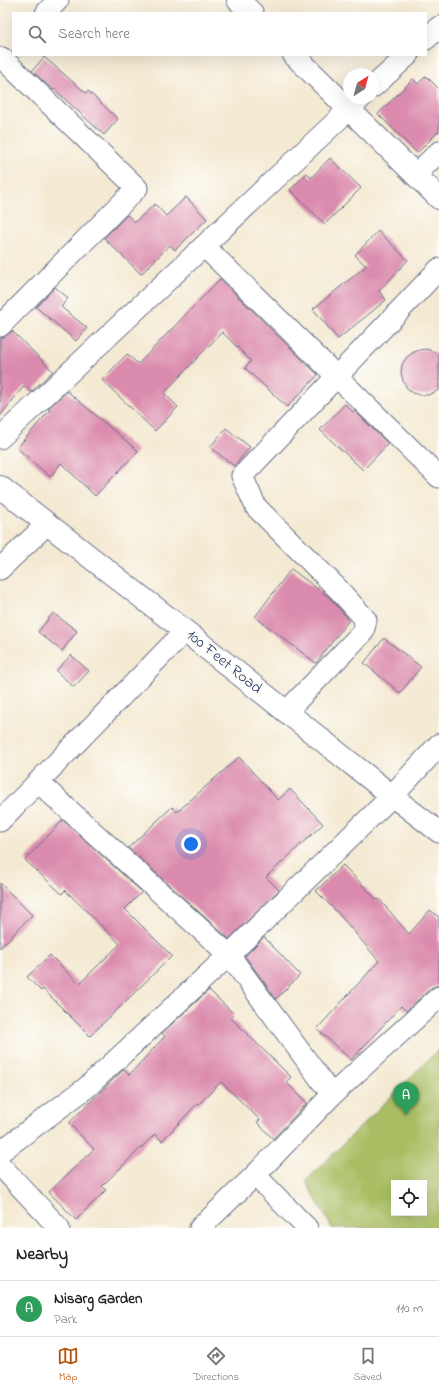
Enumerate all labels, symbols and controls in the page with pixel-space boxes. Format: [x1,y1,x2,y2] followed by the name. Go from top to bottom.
[12,12,427,56] search box
[26,23,48,45] icon: search
[58,23,130,45] text: Search here
[343,68,379,104] north arrow
[181,624,267,700] street label: 100 Feet Road
[181,834,201,854] your location
[393,1082,419,1115] pin: A
[391,1180,427,1216] map controls
[391,1180,427,1216] button: locate
[16,1242,68,1267] text: Nearby
[54,1288,142,1310] text: Nisarg Garden
[25,1299,33,1318] text: A
[396,1299,423,1318] text: 110 m
[54,1310,78,1329] text: Park
[57,1345,79,1385] tab: Map
[193,1345,239,1385] tab: Directions
[353,1345,382,1385] tab: Saved

